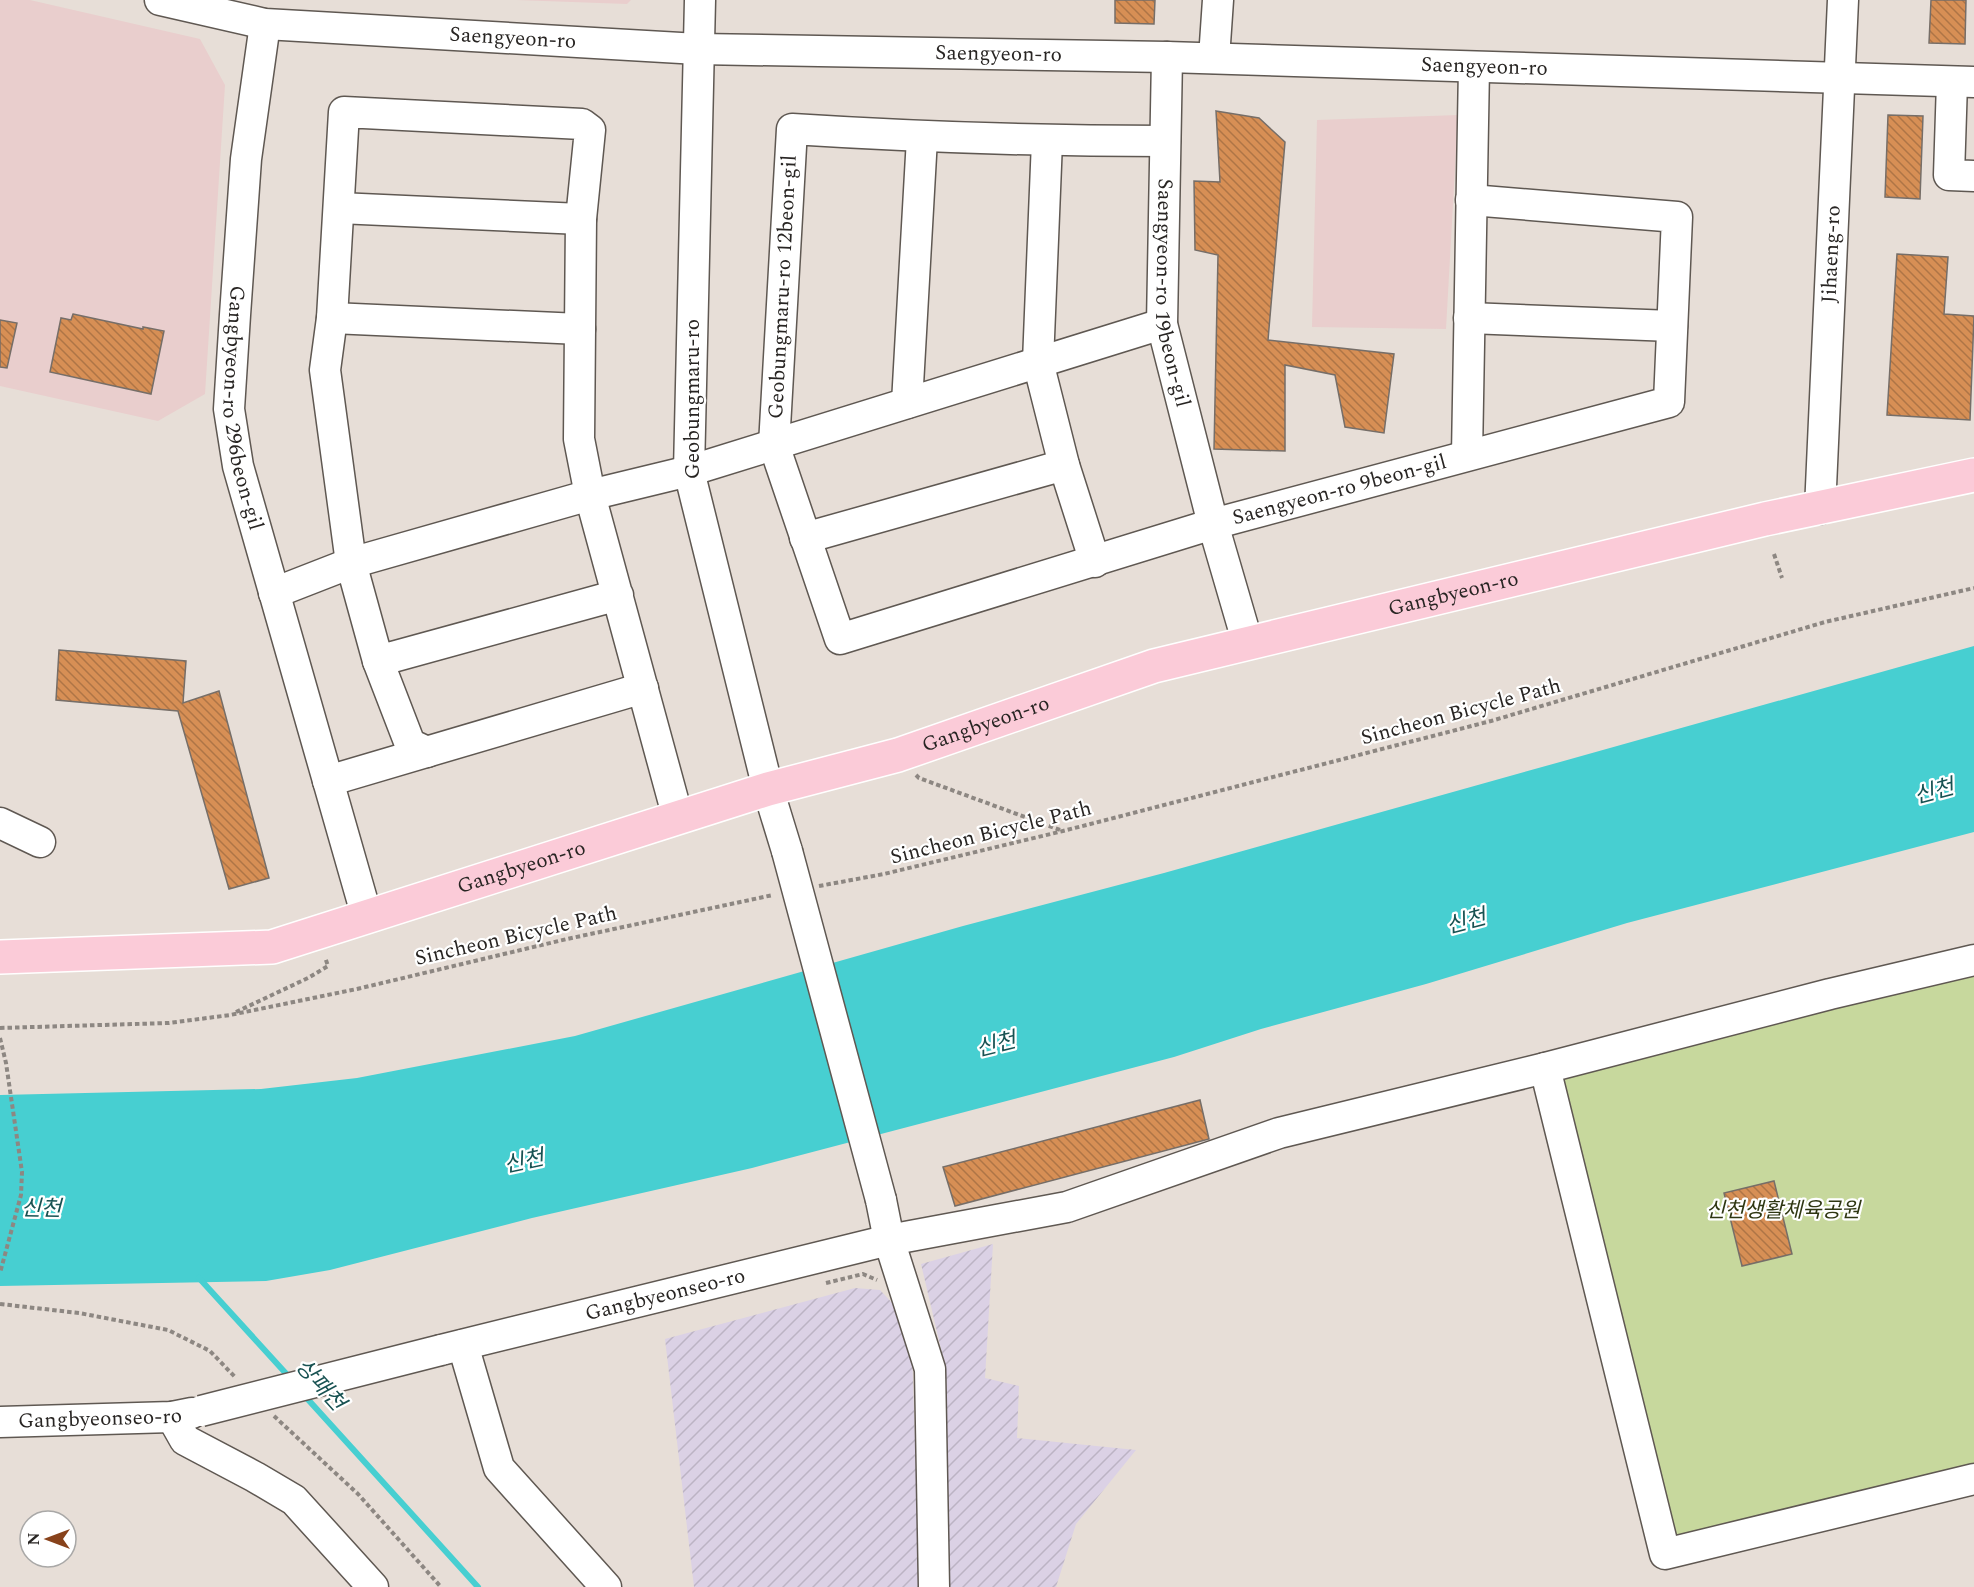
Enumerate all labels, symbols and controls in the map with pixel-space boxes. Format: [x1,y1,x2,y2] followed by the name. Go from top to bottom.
[449,19,577,58] street label: Saengyeon-ro
[935,37,1062,71] street label: Saengyeon-ro
[1420,49,1548,85] street label: Saengyeon-ro
[760,154,806,420] street label: Geobungmaru-ro 12beon-gil
[1146,178,1199,411] street label: Saengyeon-ro 19beon-gil
[1813,205,1850,304] street label: Jihaeng-ro
[213,284,272,534] street label: Gangbyeon-ro 296beon-gil
[677,319,709,479] street label: Geobungmaru-ro
[1229,446,1450,534] street label: Saengyeon-ro 9beon-gil
[1385,563,1522,625] street label: Gangbyeon-ro
[1357,670,1565,754] street label: Sincheon Bicycle Path
[918,688,1054,761] street label: Gangbyeon-ro
[1910,770,1960,813] water label: 신천
[887,793,1095,873] street label: Sincheon Bicycle Path
[453,832,590,903] street label: Gangbyeon-ro
[412,897,620,975] street label: Sincheon Bicycle Path
[1442,900,1492,943] water label: 신천
[972,1023,1022,1066] water label: 신천
[501,1141,550,1182] water label: 신천
[20,1192,64,1226] water label: 신천
[1706,1195,1862,1227] park label: 신천생활체육공원
[582,1260,749,1330] street label: Gangbyeonseo-ro
[287,1351,354,1421] water label: 상패천
[18,1399,185,1437] street label: Gangbyeonseo-ro
[18,1509,78,1569] north arrow
[22,1532,46,1546] text: N

